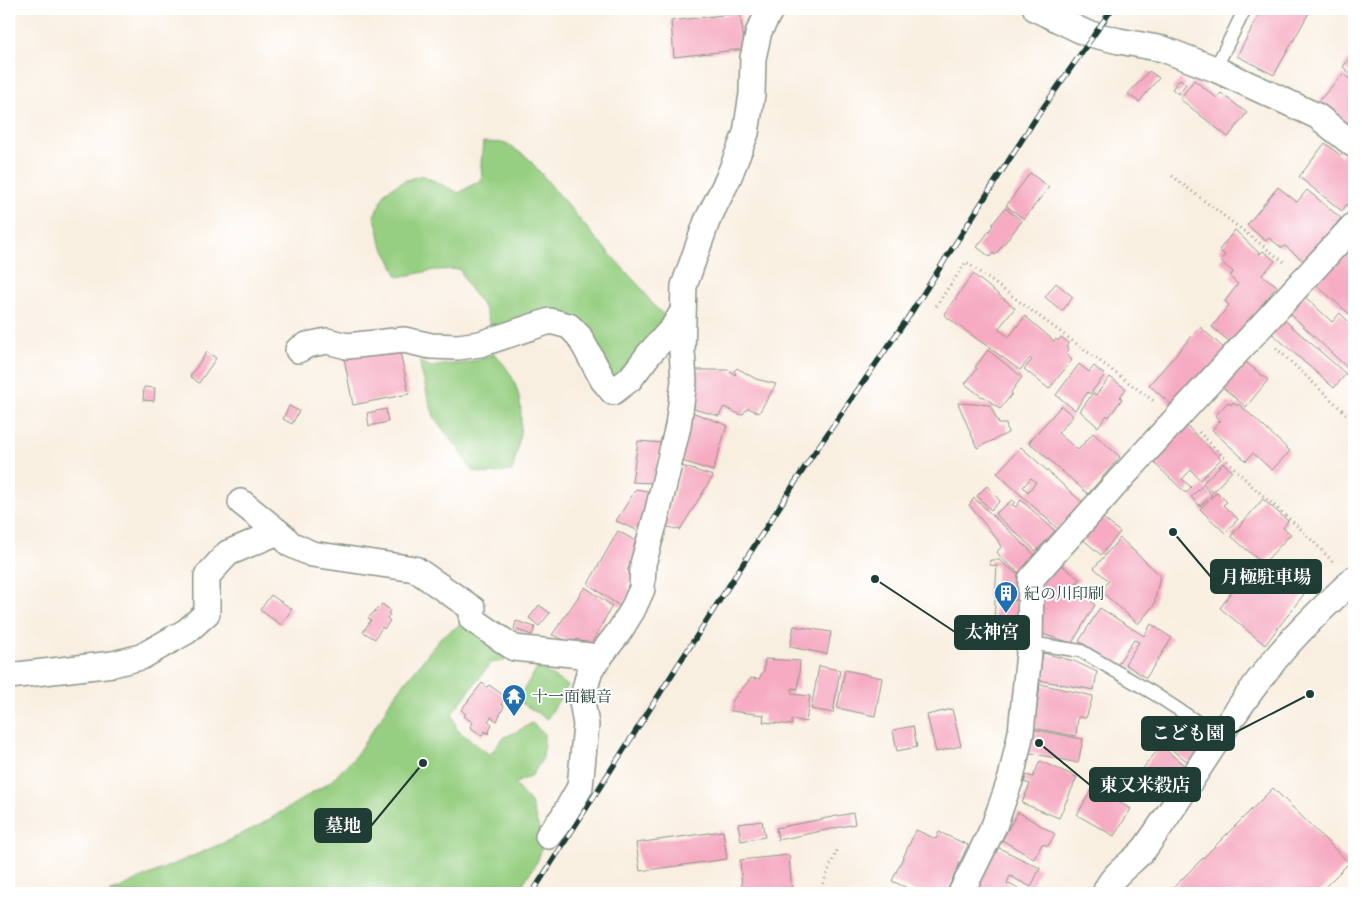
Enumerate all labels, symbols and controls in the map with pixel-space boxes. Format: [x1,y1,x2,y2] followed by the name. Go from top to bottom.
[1211,560,1321,593] callout: 月極駐車場
[1221,566,1311,588] text: 月極駐車場
[993,580,1019,614] building icon: 紀の川印刷
[1024,583,1104,603] place label: 紀の川印刷
[955,616,1029,649] callout: 太神宮
[965,621,1019,643] text: 太神宮
[501,683,527,717] temple icon: 十一面観音
[532,686,612,706] place label: 十一面観音
[1142,717,1234,750] callout: こども園
[1152,722,1224,744] text: こども園
[1090,768,1200,801] callout: 東又米穀店
[1100,774,1190,796] text: 東又米穀店
[315,809,371,842] callout: 墓地
[325,815,361,837] text: 墓地

